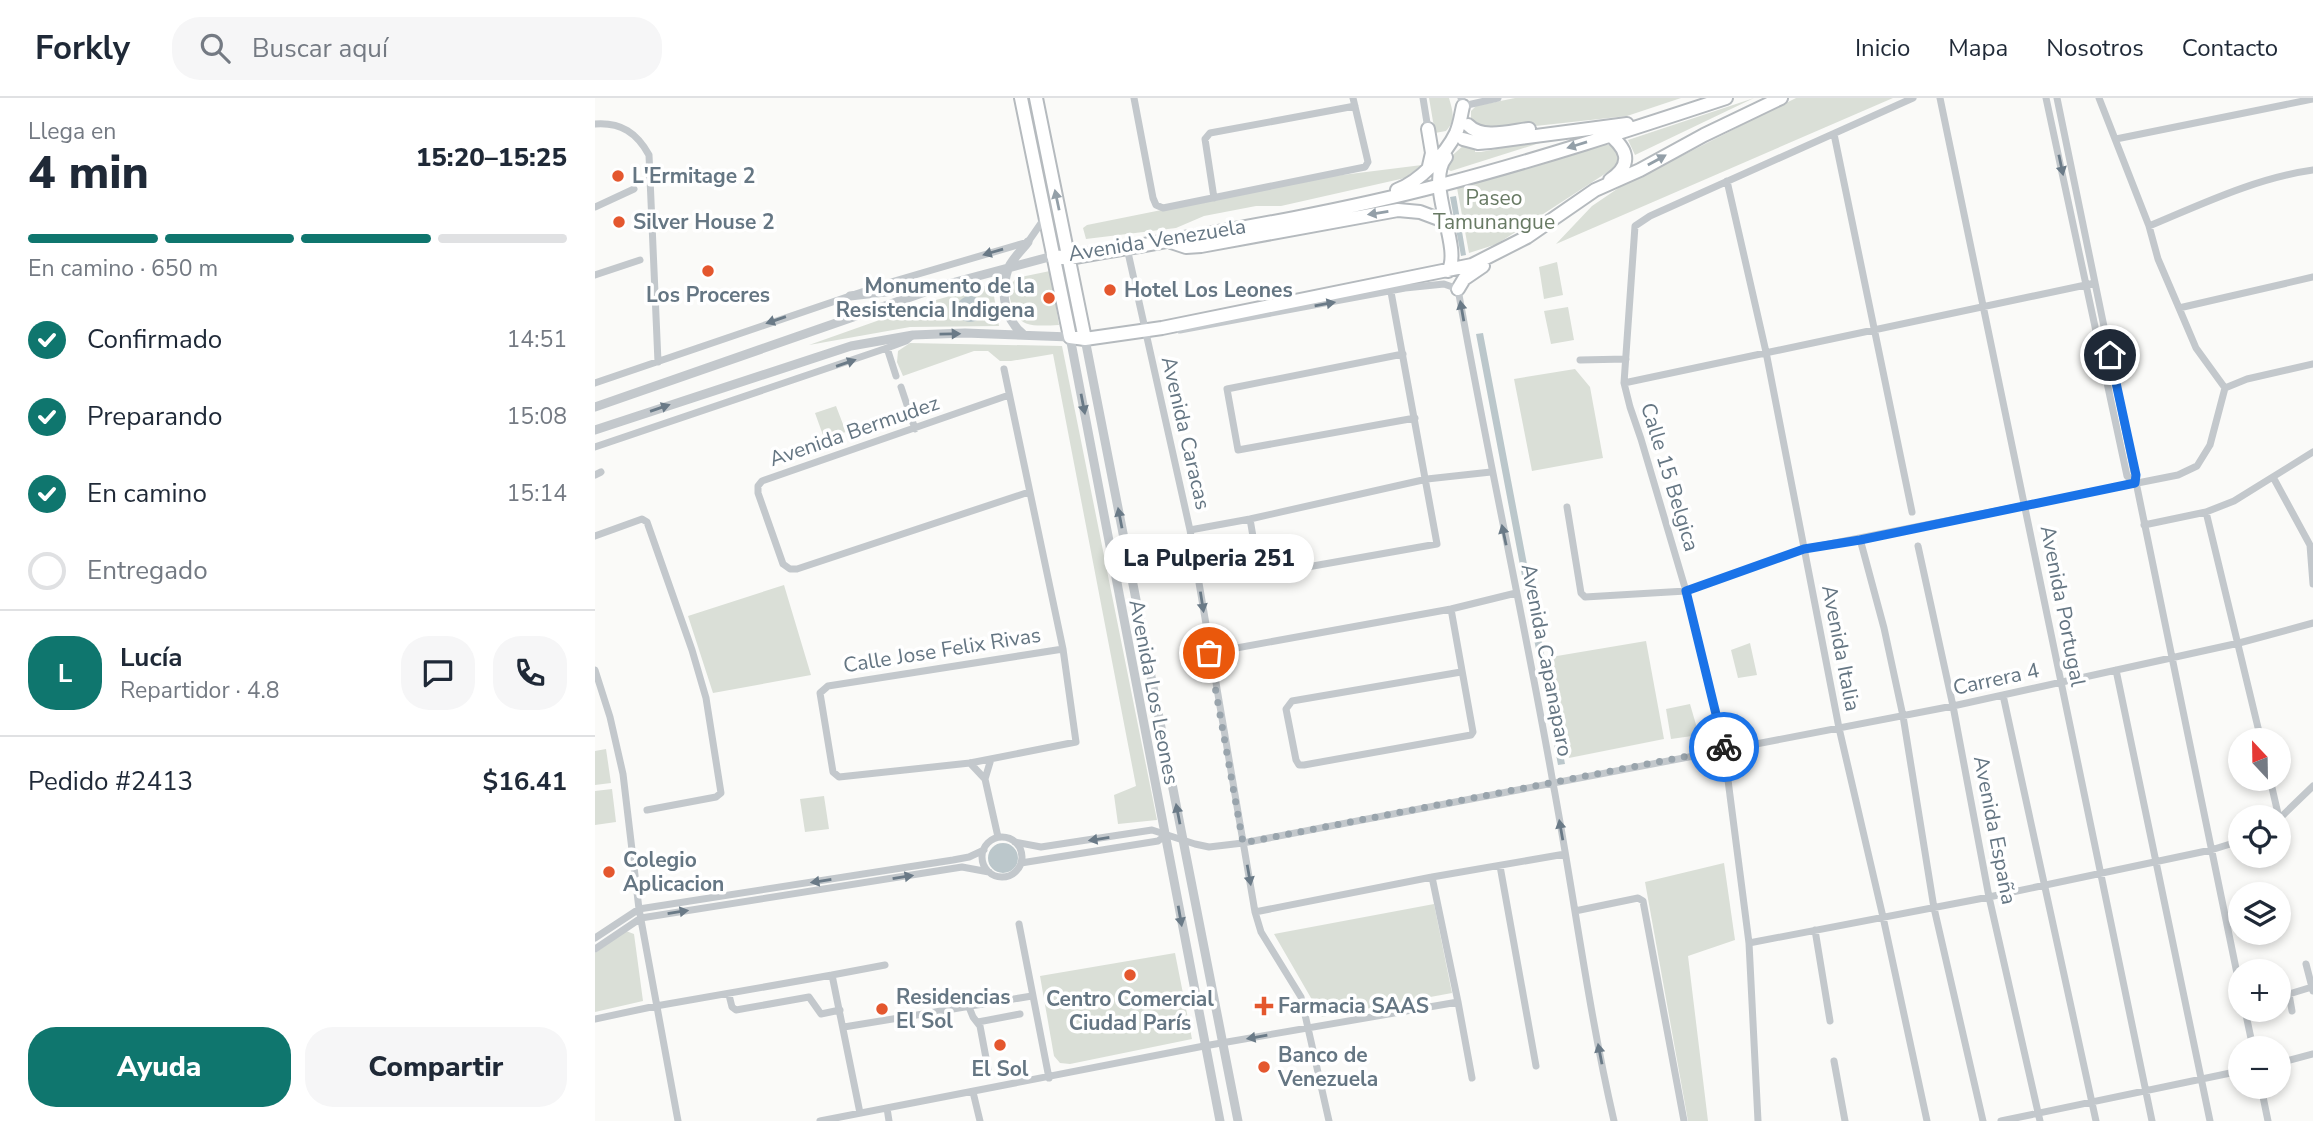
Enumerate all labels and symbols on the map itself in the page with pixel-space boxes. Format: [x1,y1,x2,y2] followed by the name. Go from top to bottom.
[1566,141,1587,151] one-way arrow
[2056,154,2067,176] one-way arrow
[1647,155,1667,166] one-way arrow
[632,162,755,190] place label: L'Ermitage 2
[610,168,626,184] marker: L'Ermitage 2
[1433,184,1555,236] park label: Paseo Tamunangue
[1052,189,1063,211] one-way arrow
[633,208,775,236] place label: Silver House 2
[1367,208,1389,219] one-way arrow
[1066,212,1248,268] street label: Avenida Venezuela
[611,214,627,230] marker: Silver House 2
[983,248,1004,258] one-way arrow
[700,263,716,279] marker: Los Proceres
[836,272,1035,324] place label: Monumento de la Resistencia Indigena
[1124,276,1293,304] place label: Hotel Los Leones
[646,281,770,309] place label: Los Proceres
[1102,282,1118,298] marker: Hotel Los Leones
[1041,290,1057,306] marker: Monumento de la Resistencia Indigena
[1314,298,1336,309] one-way arrow
[1456,300,1467,322] one-way arrow
[766,315,787,326] one-way arrow
[2080,325,2140,385] pin
[939,328,961,339] one-way arrow
[1155,354,1217,512] street label: Avenida Caracas
[835,357,856,367] one-way arrow
[765,389,943,473] street label: Avenida Bermudez
[1078,393,1089,415] one-way arrow
[1634,399,1706,555] street label: Calle 15 Belgica
[649,402,670,413] one-way arrow
[1114,507,1125,529] one-way arrow
[2034,523,2092,690] street label: Avenida Portugal
[1498,524,1509,546] one-way arrow
[1104,534,1314,583] callout: La Pulperia 251
[1515,561,1579,759] street label: Avenida Capanaparo
[1815,582,1867,714] street label: Avenida Italia
[1197,591,1208,613] one-way arrow
[1122,597,1186,787] street label: Avenida Los Leones
[841,621,1043,679] street label: Calle Jose Felix Rivas
[1179,623,1239,683] pin
[1950,656,2042,702] street label: Carrera 4
[1689,712,1759,782] courier
[2228,728,2291,791] north arrow
[1967,753,2023,907] street label: Avenida España
[1172,803,1183,825] one-way arrow
[1555,819,1566,841] one-way arrow
[1088,834,1110,845] one-way arrow
[623,846,724,898] place label: Colegio Aplicacion
[601,864,617,880] marker: Colegio Aplicacion
[1244,864,1255,886] one-way arrow
[892,871,914,882] one-way arrow
[810,875,832,886] one-way arrow
[1175,905,1186,927] one-way arrow
[667,906,689,917] one-way arrow
[1122,967,1138,983] marker: Centro Comercial Ciudad París
[896,983,1010,1035] place label: Residencias El Sol
[1046,985,1214,1037] place label: Centro Comercial Ciudad París
[1278,992,1429,1020] place label: Farmacia SAAS
[1256,998,1272,1014] marker: Farmacia SAAS
[874,1001,890,1017] marker: Residencias El Sol
[1246,1032,1268,1043] one-way arrow
[992,1037,1008,1053] marker: El Sol
[1277,1041,1378,1093] place label: Banco de Venezuela
[1595,1043,1606,1065] one-way arrow
[972,1055,1029,1083] place label: El Sol
[1256,1059,1272,1075] marker: Banco de Venezuela

